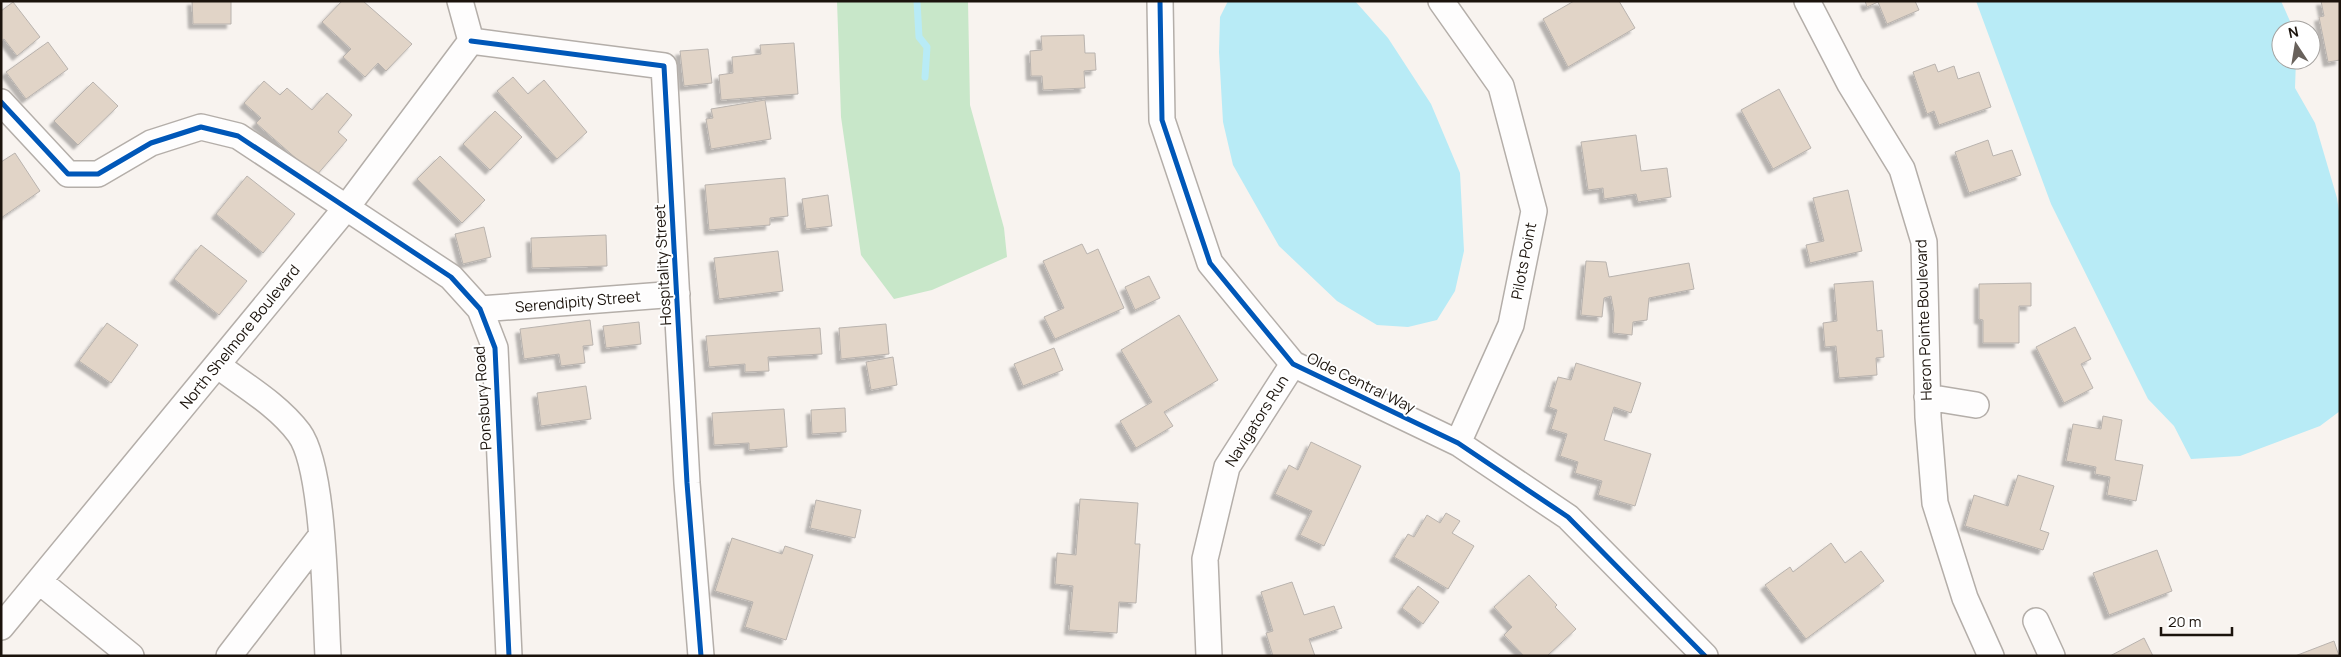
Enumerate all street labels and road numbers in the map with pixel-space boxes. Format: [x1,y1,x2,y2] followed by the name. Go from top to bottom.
[649,204,676,326] street label: Hospitality Street
[1506,221,1541,301] street label: Pilots Point
[1910,239,1937,401] street label: Heron Pointe Boulevard
[175,260,304,413] street label: North Shelmore Boulevard
[514,286,642,317] street label: Serendipity Street
[468,345,497,451] street label: Ponsbury Road
[1303,347,1419,418] street label: Olde Central Way
[1220,371,1293,471] street label: Navigators Run

